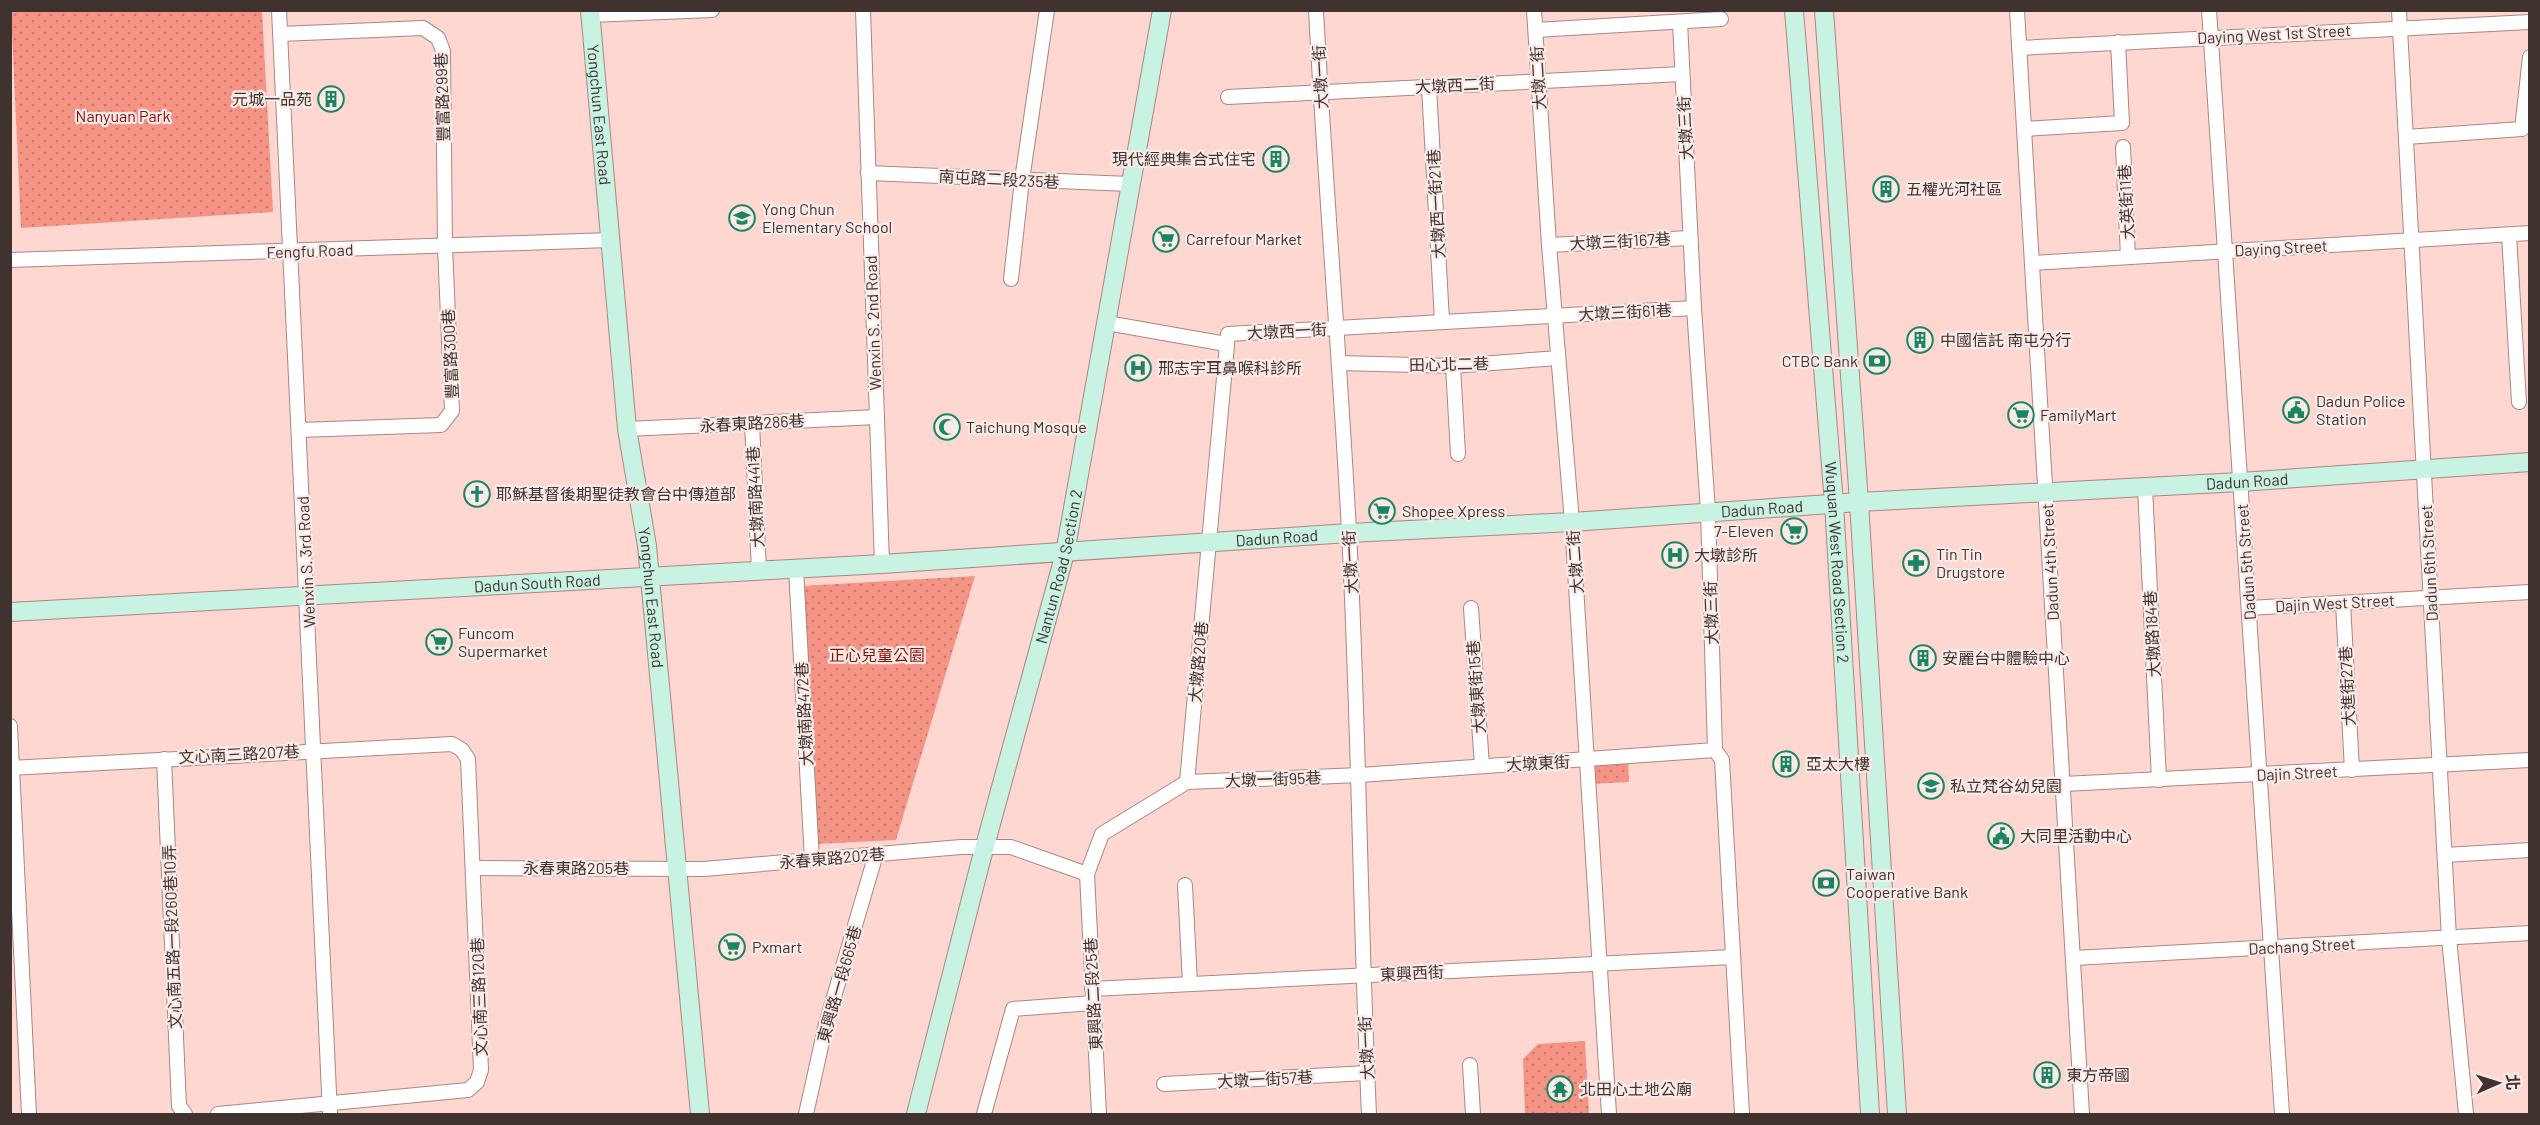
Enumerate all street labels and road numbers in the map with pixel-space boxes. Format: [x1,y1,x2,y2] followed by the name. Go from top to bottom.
[2197,20,2351,47] street label: Daying West 1st Street
[584,43,615,186] street label: Yongchun East Road
[1308,45,1331,109] street label: 大墩一街
[1526,46,1549,110] street label: 大墩二街
[430,52,453,142] street label: 豐富路299巷
[1415,73,1495,96] street label: 大墩西二街
[1673,96,1696,160] street label: 大墩三街
[1423,149,1448,259] street label: 大墩西一街21巷
[2114,164,2137,240] street label: 大英街11巷
[938,166,1060,191] street label: 南屯路二段235巷
[1569,228,1671,253] street label: 大墩三街167巷
[2234,236,2328,259] street label: Daying Street
[266,239,354,262] street label: Fengfu Road
[861,255,884,391] street label: Wenxin S. 2nd Road
[1578,300,1672,323] street label: 大墩三街61巷
[438,308,461,400] street label: 豐富路300巷
[1247,319,1327,342] street label: 大墩西一街
[1409,353,1489,374] street label: 田心北二巷
[699,410,805,435] street label: 永春東路286巷
[742,446,767,548] street label: 大墩南路441巷
[1822,461,1853,664] street label: Wuquan West Road Section 2
[2205,469,2289,493] street label: Dadun Road
[1031,488,1085,645] street label: Nantun Road Section 2
[293,496,318,628] street label: Wenxin S. 3rd Road
[1720,496,1804,521] street label: Dadun Road
[2037,503,2062,621] street label: Dadun 4th Street
[2232,503,2259,621] street label: Dadun 5th Street
[2416,504,2441,622] street label: Dadun 6th Street
[1235,525,1319,550] street label: Dadun Road
[635,526,668,669] street label: Yongchun East Road
[1563,529,1586,595] street label: 大墩二街
[1338,530,1361,594] street label: 大墩一街
[473,570,601,595] street label: Dadun South Road
[1700,581,1721,645] street label: 大墩三街
[2140,590,2163,678] street label: 大墩路184巷
[2275,590,2395,615] street label: Dajin West Street
[1184,620,1211,703] street label: 大墩路20巷
[1463,640,1488,734] street label: 大墩東街15巷
[2335,646,2358,727] street label: 大進街27巷
[791,661,816,767] street label: 大墩南路472巷
[178,741,300,766] street label: 文心南三路207巷
[1506,751,1570,774] street label: 大墩東街
[2256,761,2338,784] street label: Dajin Street
[1224,767,1322,790] street label: 大墩一街95巷
[778,843,886,872] street label: 永春東路202巷
[159,844,184,1030] street label: 文心南五路一段260巷10弄
[523,858,629,877] street label: 永春東路205巷
[813,923,864,1045] street label: 東興路一段665巷
[2248,933,2356,958] street label: Dachang Street
[467,937,490,1057] street label: 文心南三路120巷
[1080,937,1105,1051] street label: 東興路二段25巷
[1380,961,1444,984] street label: 東興西街
[1354,1016,1377,1080] street label: 大墩一街
[1217,1067,1313,1090] street label: 大墩一街57巷

